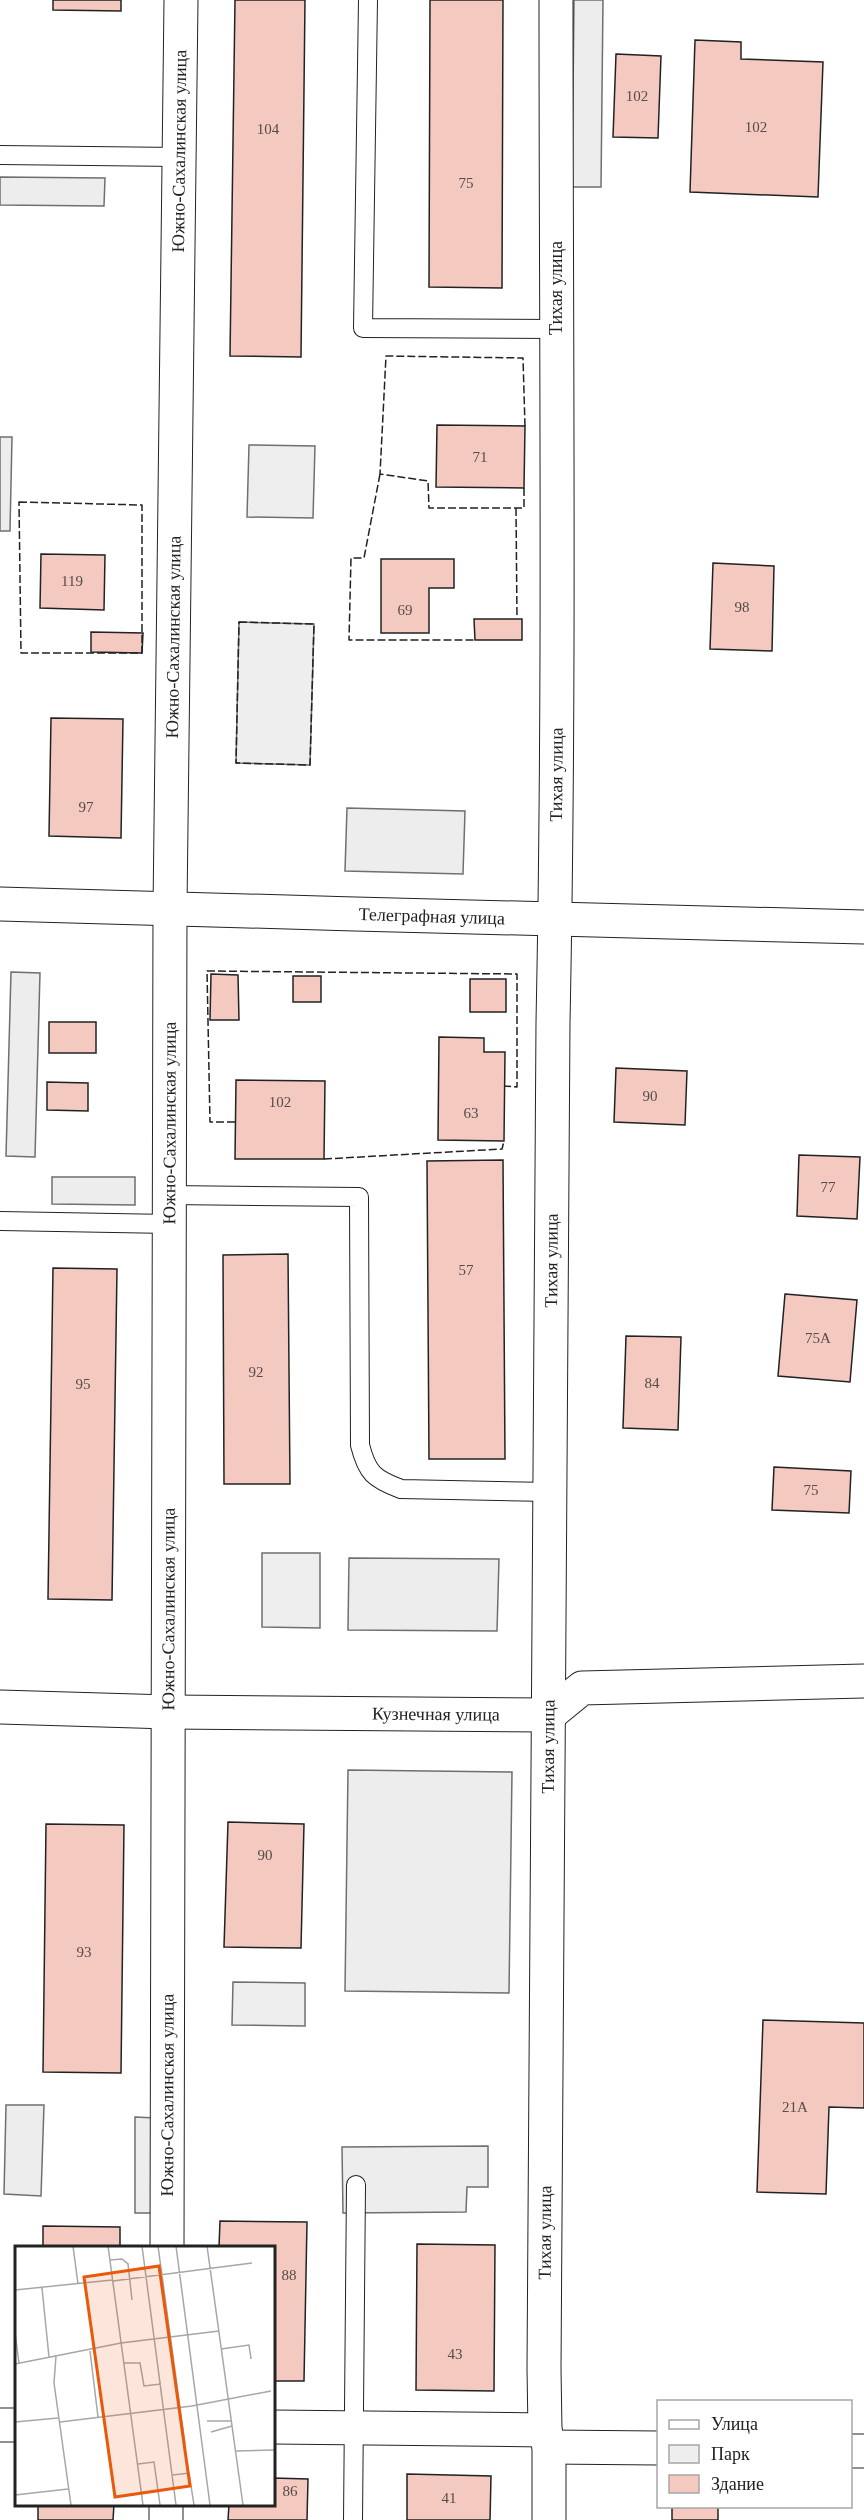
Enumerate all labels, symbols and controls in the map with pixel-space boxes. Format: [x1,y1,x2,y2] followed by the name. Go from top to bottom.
[168,50,190,253] street label: Южно-Сахалинская улица
[626,88,648,104] house number: 102
[745,119,767,135] house number: 102
[257,121,280,137] house number: 104
[459,175,474,191] house number: 75
[546,241,566,335] street label: Тихая улица
[473,449,488,465] house number: 71
[162,536,185,739] street label: Южно-Сахалинская улица
[61,573,83,589] house number: 119
[735,599,750,615] house number: 98
[398,602,413,618] house number: 69
[546,727,567,822] street label: Тихая улица
[79,799,94,815] house number: 97
[358,904,505,928] street label: Телеграфная улица
[159,1022,180,1224] street label: Южно-Сахалинская улица
[643,1088,658,1104] house number: 90
[269,1094,291,1110] house number: 102
[464,1105,479,1121] house number: 63
[821,1179,836,1195] house number: 77
[541,1213,562,1308] street label: Тихая улица
[459,1262,474,1278] house number: 57
[805,1330,831,1346] house number: 75А
[249,1364,264,1380] house number: 92
[645,1375,660,1391] house number: 84
[76,1376,91,1392] house number: 95
[804,1482,819,1498] house number: 75
[158,1508,179,1710] street label: Южно-Сахалинская улица
[538,1699,558,1794] street label: Тихая улица
[372,1704,500,1725] street label: Кузнечная улица
[258,1847,273,1863] house number: 90
[77,1944,92,1960] house number: 93
[157,1994,178,2196] street label: Южно-Сахалинская улица
[782,2099,808,2115] house number: 21А
[535,2185,555,2280] street label: Тихая улица
[15,2246,274,2505] inset map
[282,2267,297,2283] house number: 88
[448,2346,463,2362] house number: 43
[657,2400,852,2508] legend
[711,2414,758,2434] text: Улица
[711,2444,750,2464] text: Парк
[711,2474,764,2494] text: Здание
[283,2483,298,2499] house number: 86
[442,2490,457,2506] house number: 41

